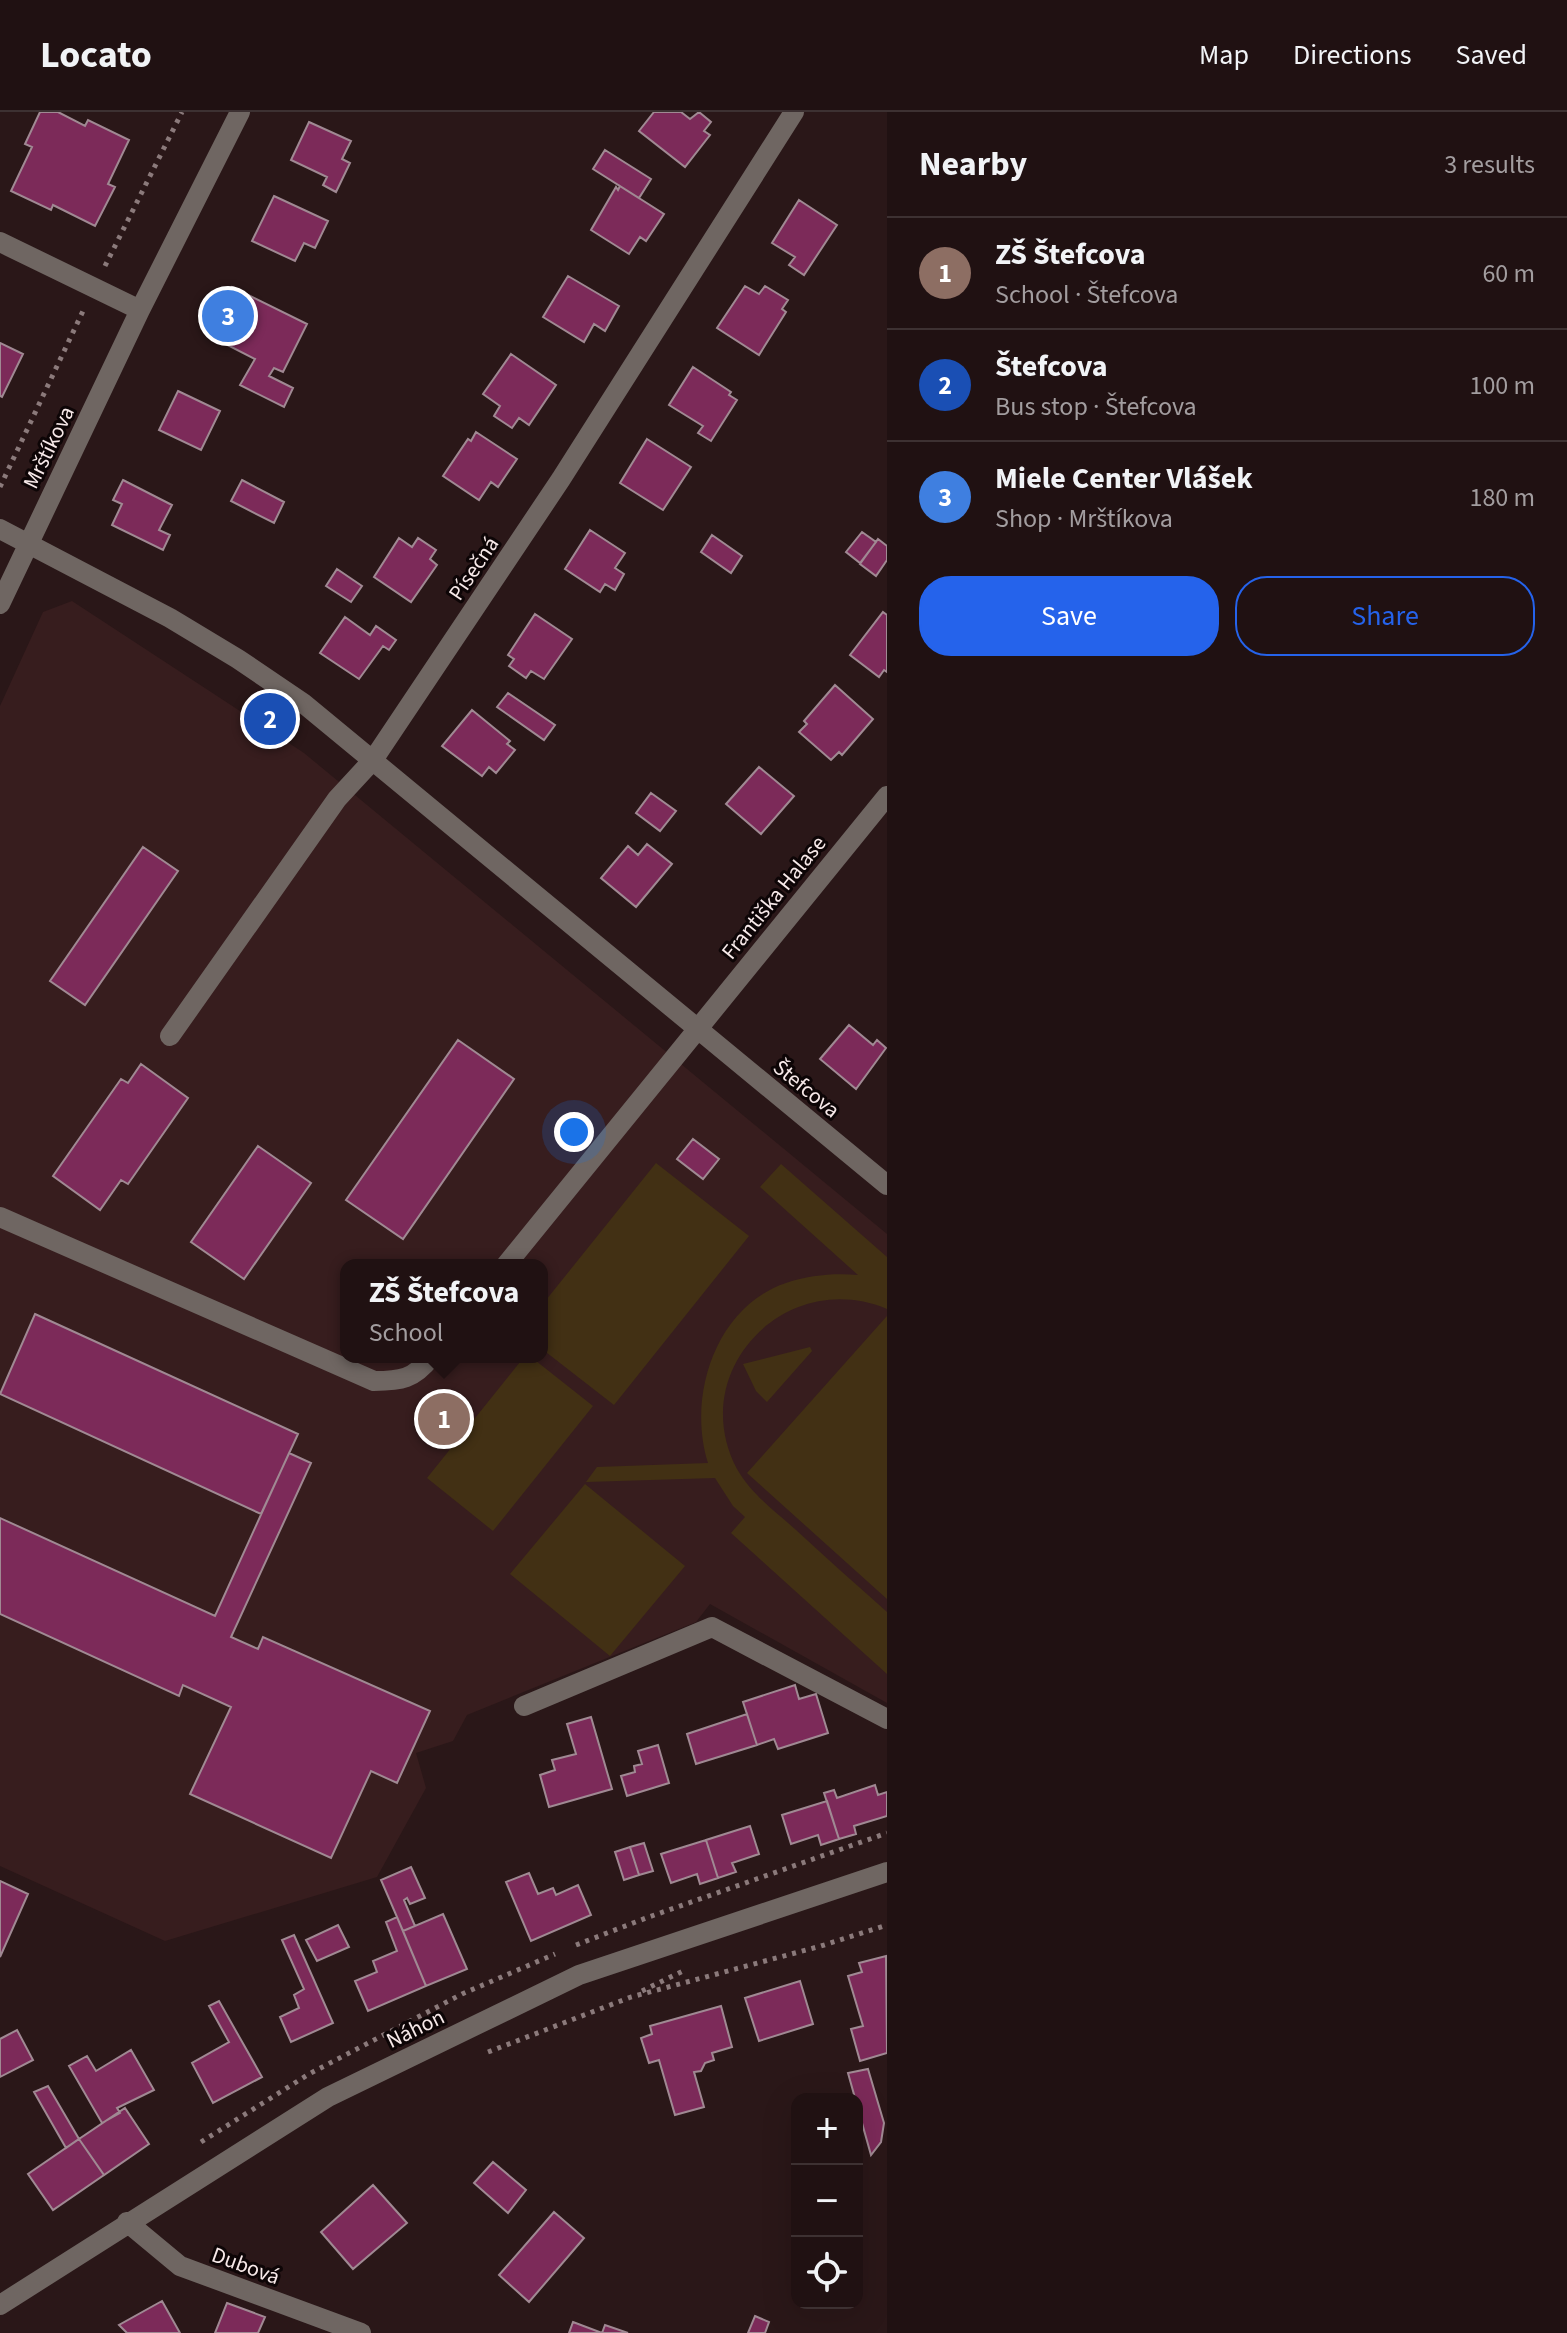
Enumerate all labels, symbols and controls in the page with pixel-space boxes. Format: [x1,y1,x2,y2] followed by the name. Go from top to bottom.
[40,28,152,82] text: Locato
[1199,35,1249,75] text: Map
[1293,35,1412,75] text: Directions
[1456,35,1527,75] text: Saved
[919,140,1027,189] text: Nearby
[1444,146,1535,183] text: 3 results
[995,233,1146,276] text: ZŠ Štefcova
[938,255,952,292] text: 1
[1482,255,1535,292] text: 60 m
[995,276,1178,313] text: School · Štefcova
[202,286,254,346] pin: 3
[995,345,1108,388] text: Štefcova
[938,367,952,404] text: 2
[1469,367,1535,404] text: 100 m
[995,388,1197,425] text: Bus stop · Štefcova
[15,401,83,494] street label: Mrštíkova
[995,457,1253,500] text: Miele Center Vlášek
[938,479,952,516] text: 3
[1469,479,1535,516] text: 180 m
[995,500,1173,537] text: Shop · Mrštíkova
[441,530,507,607] street label: Písečná
[919,576,1219,656] button: Save
[1235,576,1535,656] button: Share
[244,689,296,749] pin: 2
[714,829,834,966] street label: Františka Halase
[766,1052,847,1126] street label: Štefcova
[554,1112,594,1152] your location
[340,1259,548,1363] popup
[369,1271,519,1314] text: ZŠ Štefcova
[369,1314,443,1351] text: School
[418,1389,470,1449] pin: 1
[381,2001,450,2057] street label: Náhon
[791,2093,863,2309] map controls
[791,2093,863,2165] button: +
[791,2165,863,2237] button: −
[791,2237,863,2309] button: locate
[207,2239,284,2293] street label: Dubová

